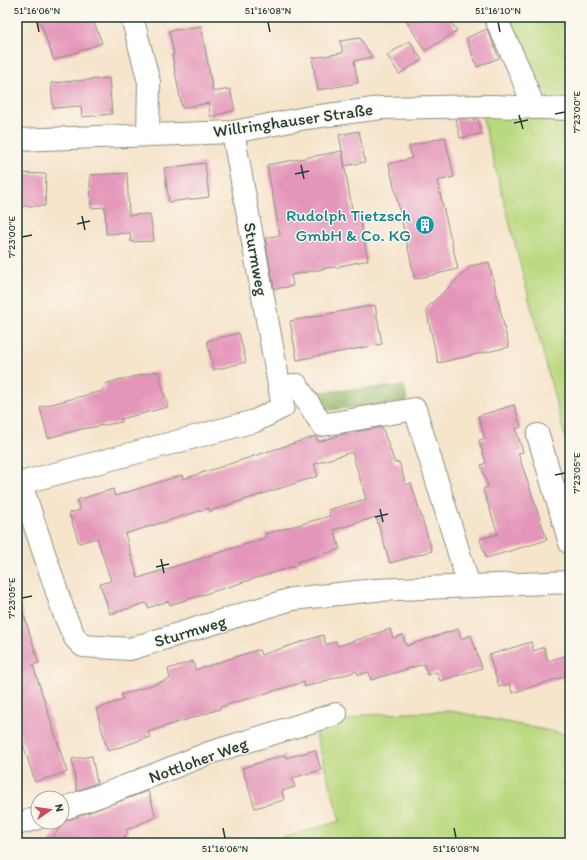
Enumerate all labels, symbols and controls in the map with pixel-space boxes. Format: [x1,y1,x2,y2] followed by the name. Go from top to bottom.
[14,4,60,17] text: 51°16'06"N
[245,4,292,17] text: 51°16'08"N
[475,4,521,17] text: 51°16'10"N
[570,91,583,133] text: 7°23'00"E
[212,99,374,141] street label: Willringhauser Straße
[286,205,411,245] place label: Rudolph Tietzsch GmbH & Co. KG
[414,214,436,236] building icon: Rudolph Tietzsch GmbH & Co. KG
[5,216,18,258] text: 7°23'00"E
[240,221,272,298] street label: Sturmweg
[570,452,583,494] text: 7°23'05"E
[5,577,18,619] text: 7°23'05"E
[152,610,229,651] street label: Sturmweg
[146,733,251,787] street label: Nottloher Weg
[30,790,70,830] north arrow
[52,803,66,813] text: N
[202,842,248,855] text: 51°16'06"N
[433,842,480,855] text: 51°16'08"N

